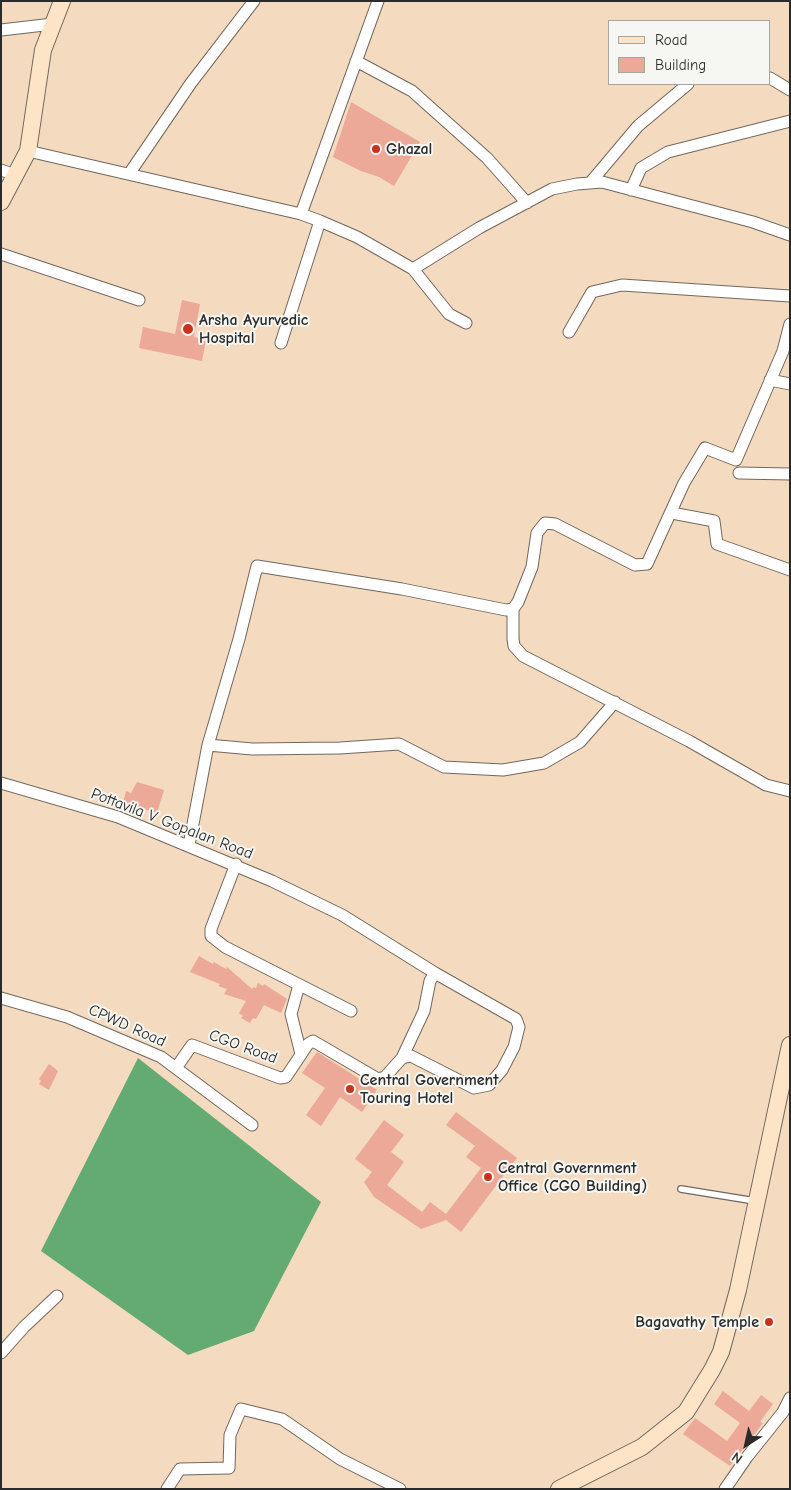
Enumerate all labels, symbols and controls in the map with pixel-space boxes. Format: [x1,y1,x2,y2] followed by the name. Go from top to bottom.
[608,20,771,85] legend
[655,31,687,49] text: Road
[655,56,706,74] text: Building
[386,139,432,159] place label: Ghazal
[370,143,382,155] marker: Ghazal
[199,310,308,348] place label: Arsha Ayurvedic Hospital
[181,322,195,336] marker: Arsha Ayurvedic Hospital
[88,784,256,864] street label: Pottavila V Gopalan Road
[85,1000,169,1052] street label: CPWD Road
[206,1026,280,1068] street label: CGO Road
[360,1070,499,1108] place label: Central Government Touring Hotel
[344,1083,356,1095] marker: Central Government Touring Hotel
[498,1158,647,1196] place label: Central Government Office (CGO Building)
[482,1171,494,1183] marker: Central Government Office (CGO Building)
[635,1312,759,1332] place label: Bagavathy Temple
[763,1316,775,1328] marker: Bagavathy Temple
[721,1420,771,1470] north arrow
[728,1448,746,1467] text: N

